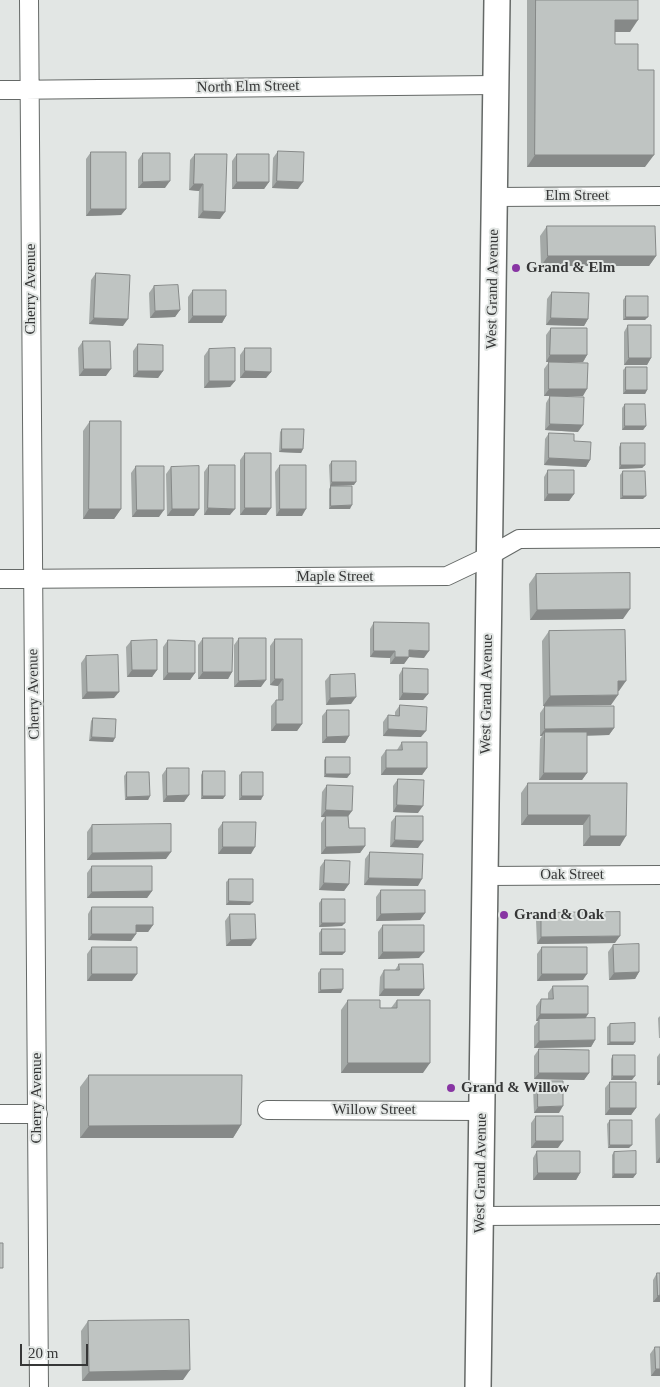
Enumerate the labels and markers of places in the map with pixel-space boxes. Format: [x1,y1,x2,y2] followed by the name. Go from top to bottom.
[526,259,615,277] place label: Grand & Elm
[510,262,522,274] marker: Grand & Elm
[514,906,604,924] place label: Grand & Oak
[498,909,510,921] marker: Grand & Oak
[461,1079,569,1097] place label: Grand & Willow
[445,1082,457,1094] marker: Grand & Willow

